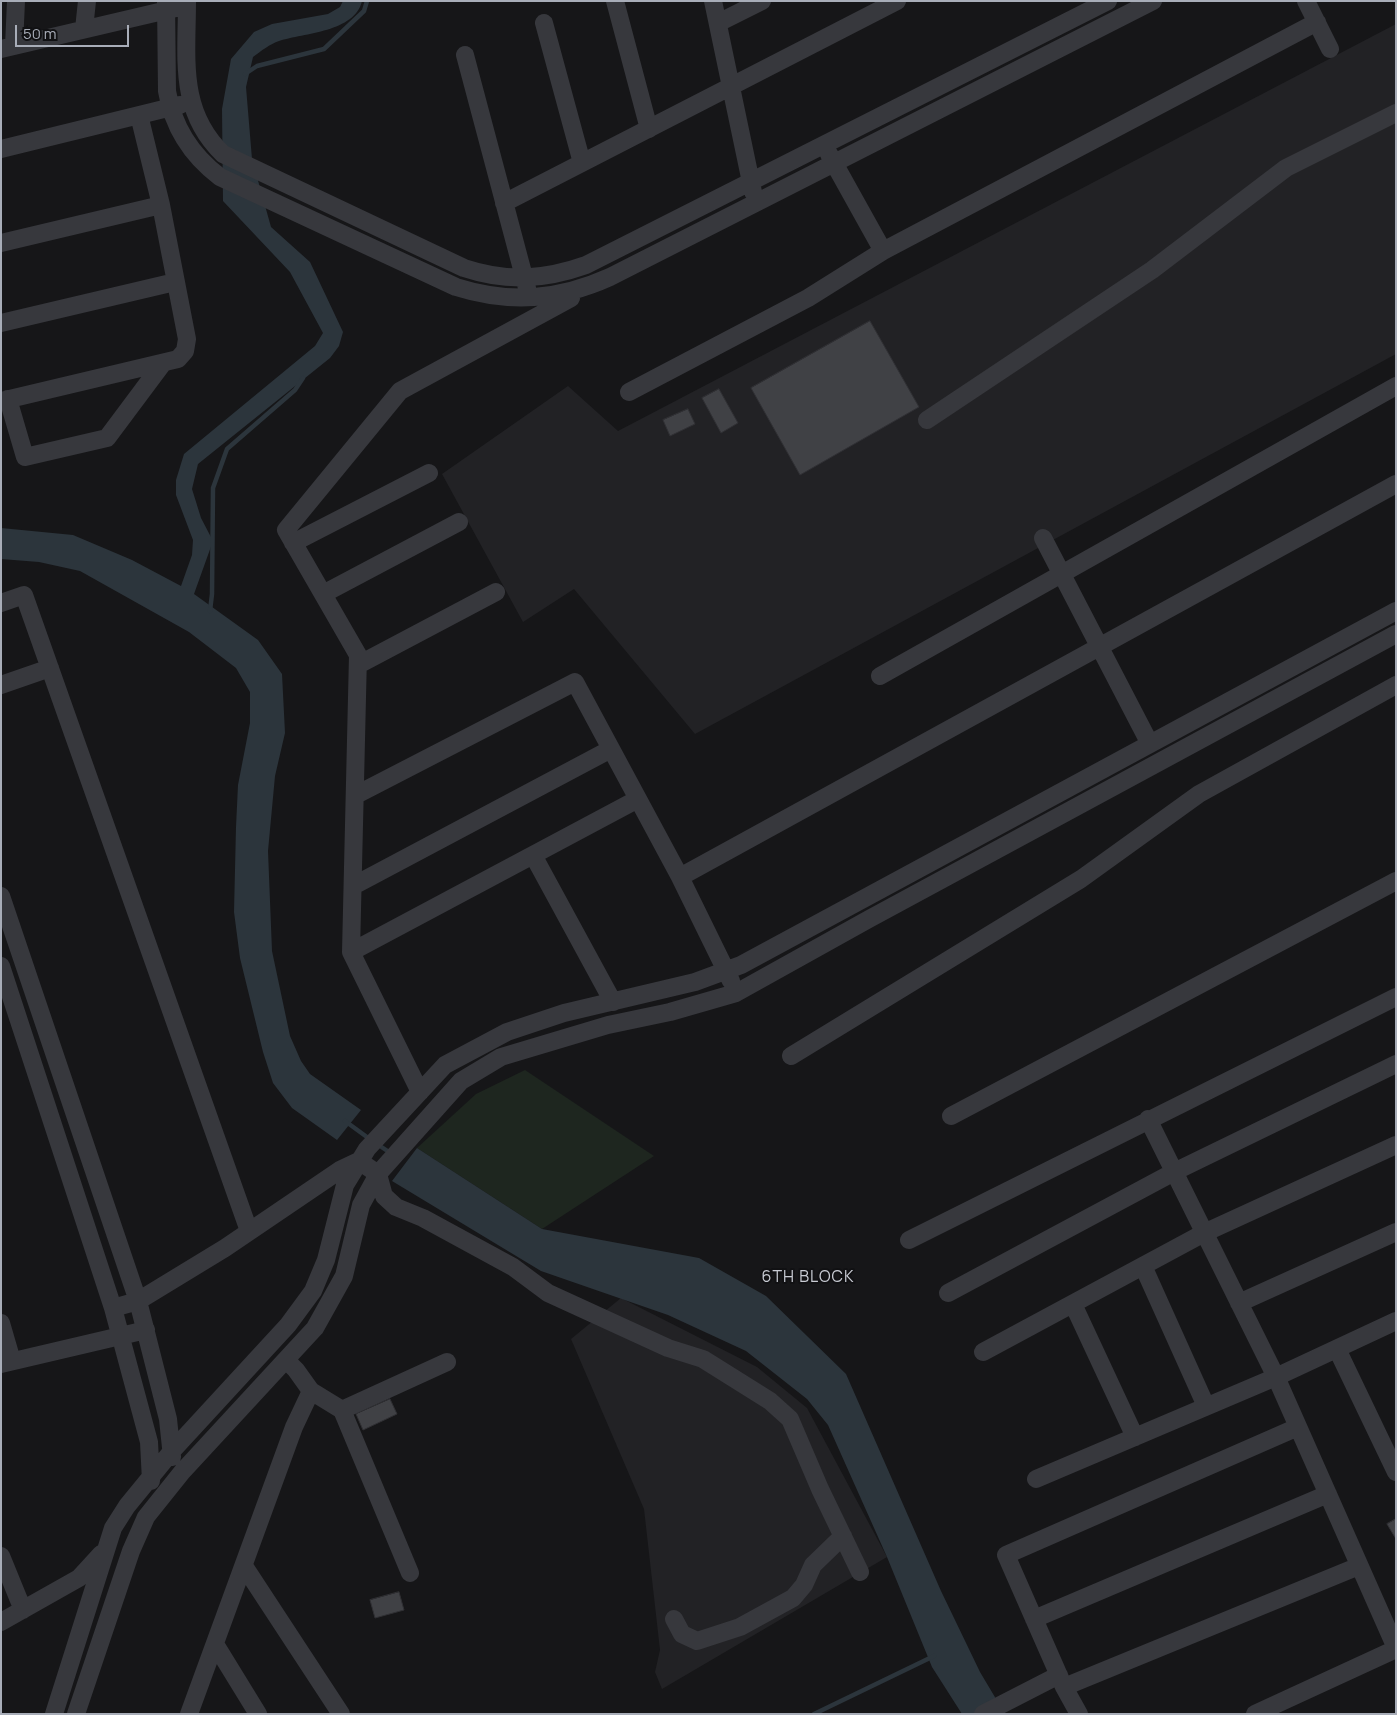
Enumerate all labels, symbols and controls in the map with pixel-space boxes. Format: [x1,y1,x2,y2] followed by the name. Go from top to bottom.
[18,15,131,47] scale bar
[23,23,57,44] text: 50 m
[760,1268,856,1288] district label: 6TH BLOCK

